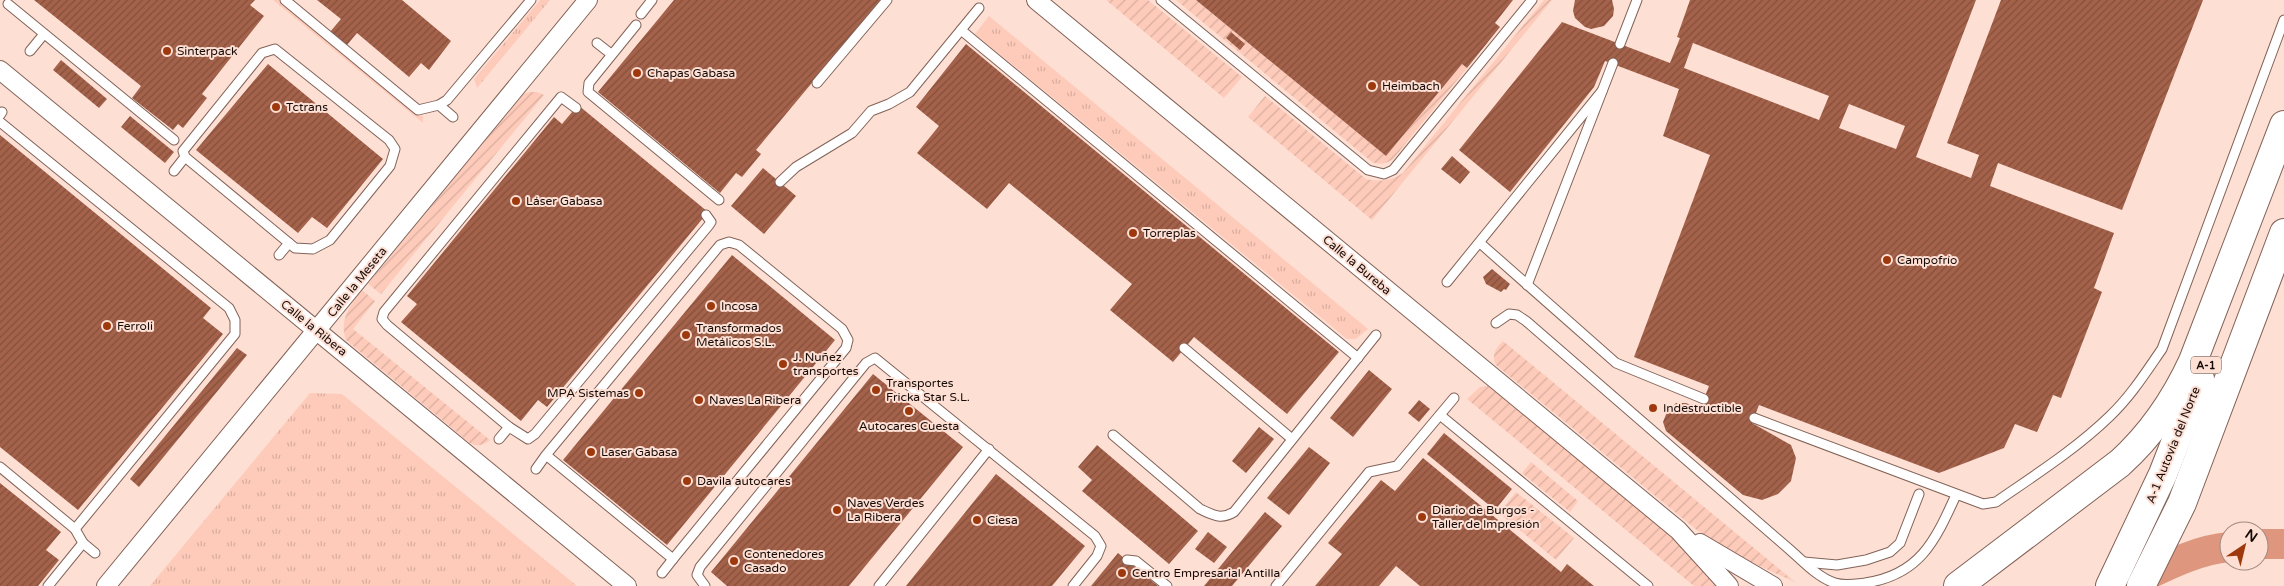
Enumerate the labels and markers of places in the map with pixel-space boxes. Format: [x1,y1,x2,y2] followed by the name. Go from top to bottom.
[177,44,238,58] place label: Sinterpack
[161,45,173,57] marker: Sinterpack
[647,66,735,80] place label: Chapas Gabasa
[631,67,643,79] marker: Chapas Gabasa
[1382,79,1440,93] place label: Heimbach
[1366,80,1378,92] marker: Heimbach
[286,100,328,114] place label: Tctrans
[270,101,282,113] marker: Tctrans
[526,194,603,208] place label: Láser Gabasa
[510,195,522,207] marker: Láser Gabasa
[1143,226,1196,240] place label: Torreplas
[1127,227,1139,239] marker: Torreplas
[1897,253,1957,267] place label: Campofrío
[1881,254,1893,266] marker: Campofrío
[721,299,758,313] place label: Incosa
[705,300,717,312] marker: Incosa
[117,319,153,333] place label: Ferroli
[101,320,113,332] marker: Ferroli
[696,321,782,349] place label: Transformados Metálicos S.L.
[680,329,692,341] marker: Transformados Metálicos S.L.
[793,350,859,378] place label: J. Nuñez transportes
[777,358,789,370] marker: J. Nuñez transportes
[886,376,970,404] place label: Transportes Fricka Star S.L.
[870,384,882,396] marker: Transportes Fricka Star S.L.
[547,386,629,400] place label: MPA Sistemas
[633,387,645,399] marker: MPA Sistemas
[709,393,801,407] place label: Naves La Ribera
[693,394,705,406] marker: Naves La Ribera
[1663,401,1742,415] place label: Indestructible
[1647,402,1659,414] marker: Indestructible
[903,405,915,417] marker: Autocares Cuesta
[859,419,959,433] place label: Autocares Cuesta
[601,445,678,459] place label: Laser Gabasa
[585,446,597,458] marker: Laser Gabasa
[697,474,791,488] place label: Davila autocares
[681,475,693,487] marker: Davila autocares
[847,496,924,524] place label: Naves Verdes La Ribera
[1432,503,1540,531] place label: Diario de Burgos - Taller de Impresión
[831,504,843,516] marker: Naves Verdes La Ribera
[1416,511,1428,523] marker: Diario de Burgos - Taller de Impresión
[987,513,1018,527] place label: Ciesa
[971,514,983,526] marker: Ciesa
[744,547,824,575] place label: Contenedores Casado
[728,555,740,567] marker: Contenedores Casado
[1132,566,1280,580] place label: Centro Empresarial Antilla
[1116,567,1128,579] marker: Centro Empresarial Antilla

